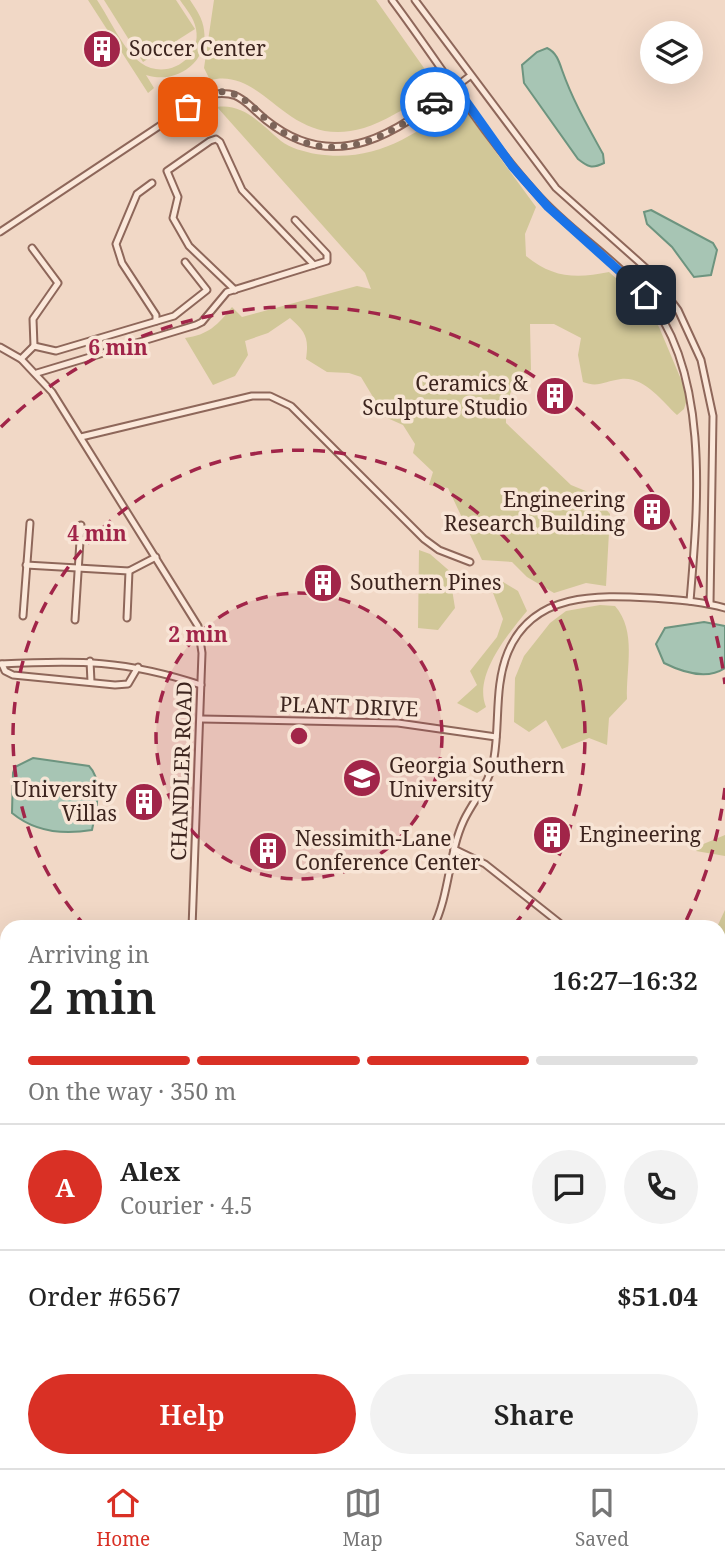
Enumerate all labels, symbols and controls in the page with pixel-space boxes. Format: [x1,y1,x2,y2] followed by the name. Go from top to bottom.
[640,21,703,84] map controls
[640,21,703,84] button: layers
[81,28,123,70] building icon: Soccer Center
[129,34,266,62] place label: Soccer Center
[400,67,470,137] courier
[158,77,218,137] pin
[416,83,454,121] icon: car
[169,88,207,126] icon: bag
[616,265,676,325] pin
[627,276,665,314] icon: home
[88,333,148,361] text: 6 min
[362,369,528,421] place label: Ceramics & Sculpture Studio
[534,375,576,417] building icon: Ceramics & Sculpture Studio
[444,485,626,537] place label: Engineering Research Building
[631,491,673,533] building icon: Engineering Research Building
[67,519,127,547] text: 4 min
[302,562,344,604] building icon: Southern Pines
[350,568,501,596] place label: Southern Pines
[168,620,228,648] text: 2 min
[164,681,198,861] street label: CHANDLER ROAD
[279,690,419,722] street label: PLANT DRIVE
[287,724,311,748] centre of rings
[389,751,565,803] place label: Georgia Southern University
[341,757,383,799] school or university icon: Georgia Southern University
[13,775,117,827] place label: University Villas
[123,781,165,823] building icon: University Villas
[531,814,573,856] building icon: Engineering
[579,820,702,848] place label: Engineering
[295,824,481,876] place label: Nessimith-Lane Conference Center
[247,830,289,872] building icon: Nessimith-Lane Conference Center
[28,938,149,970] text: Arriving in
[552,962,698,998] text: 16:27–16:32
[28,965,156,1027] text: 2 min
[28,1075,236,1107] text: On the way · 350 m
[532,1150,606,1224] button: chat
[624,1150,698,1224] button: phone
[120,1153,180,1189] text: Alex
[55,1169,75,1205] text: A
[120,1189,253,1221] text: Courier · 4.5
[28,1278,181,1314] text: Order #6567
[617,1278,698,1314] text: $51.04
[28,1374,356,1454] button: Help
[370,1374,698,1454] button: Share
[96,1484,150,1552] tab: Home
[343,1484,383,1552] tab: Map
[575,1484,629,1552] tab: Saved

